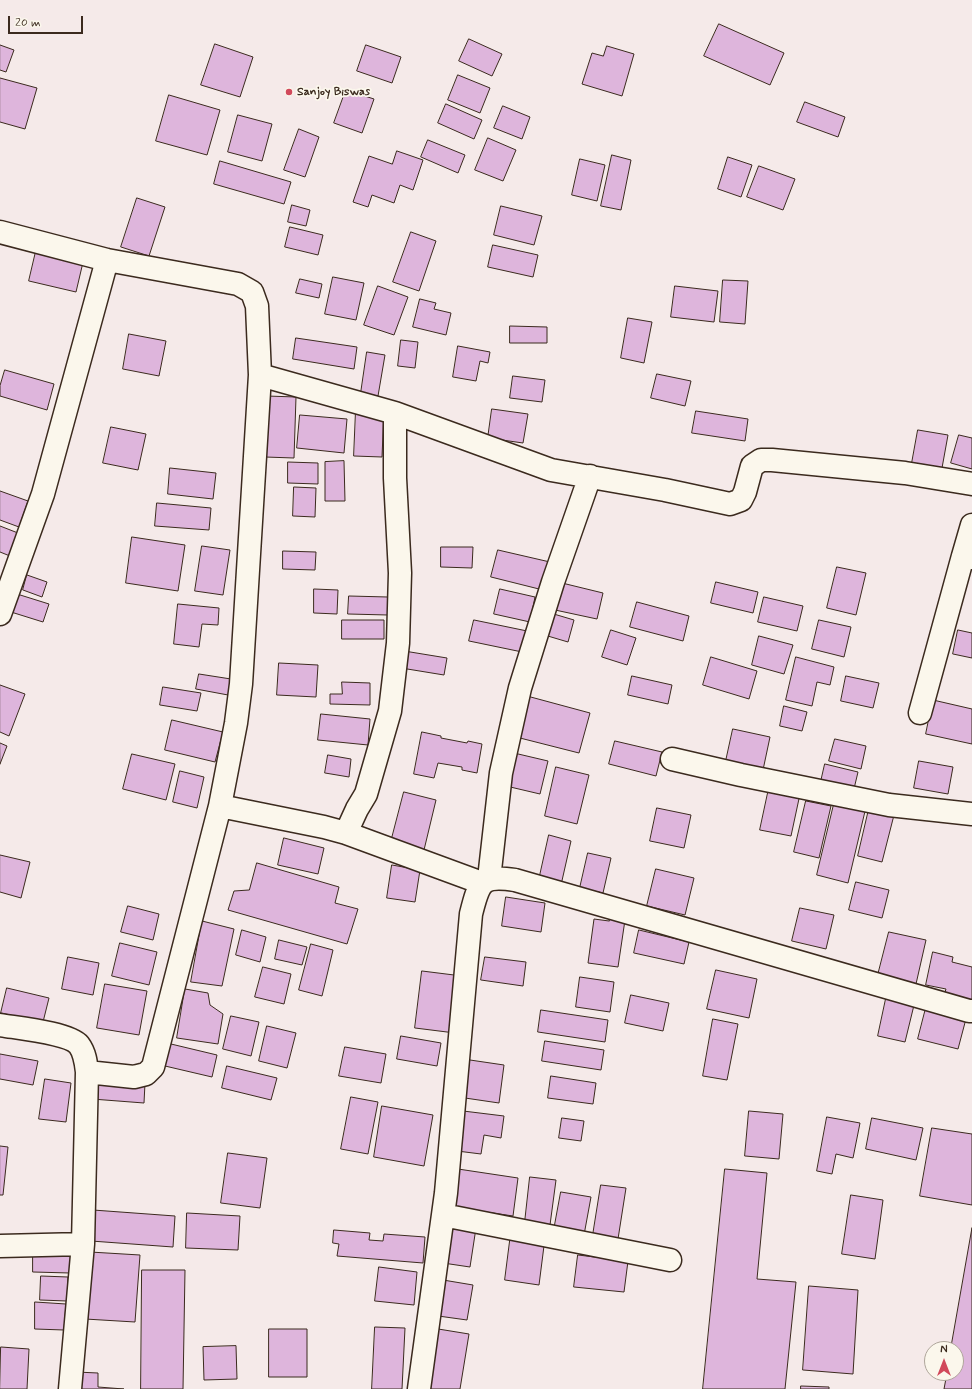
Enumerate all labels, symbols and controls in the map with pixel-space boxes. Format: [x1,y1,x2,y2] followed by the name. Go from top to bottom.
[10,8,85,34] scale bar
[15,15,41,31] text: 20 m
[297,85,370,99] place label: Sanjoy Biswas
[284,87,294,97] marker: Sanjoy Biswas
[924,1341,964,1381] north arrow
[940,1343,948,1357] text: N

